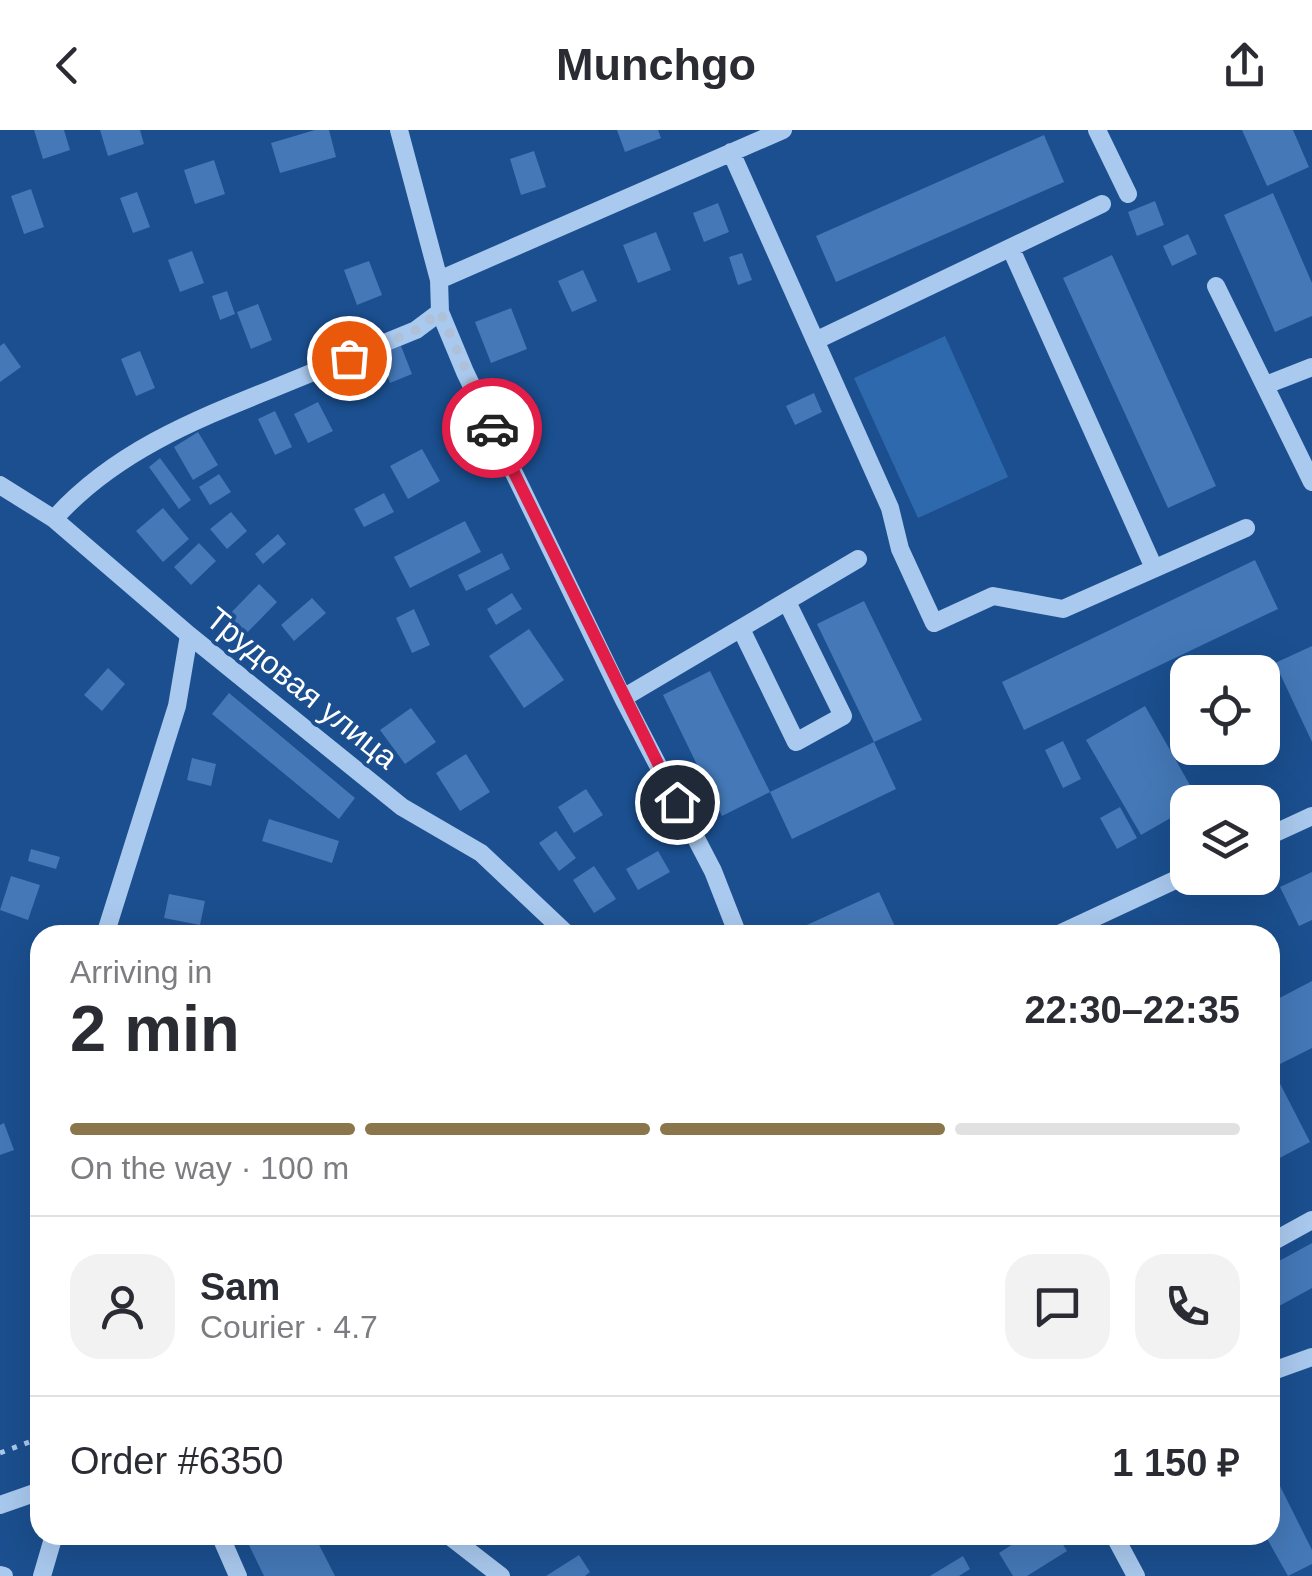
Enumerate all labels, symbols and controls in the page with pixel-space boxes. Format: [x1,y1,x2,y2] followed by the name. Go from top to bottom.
[40,38,95,93] icon: back
[1217,38,1272,93] icon: share
[556,39,756,90] text: Munchgo
[307,316,392,401] pin
[322,331,377,386] icon: bag
[442,378,542,478] courier
[465,401,520,456] icon: car
[199,600,405,776] street label: Трудовая улица
[1170,655,1280,895] map controls
[1170,655,1280,765] button: locate
[635,760,720,845] pin
[650,775,705,830] icon: home
[1170,785,1280,895] button: layers
[70,954,212,990] text: Arriving in
[1024,989,1240,1031] text: 22:30–22:35
[70,992,240,1065] text: 2 min
[70,1150,349,1186] text: On the way · 100 m
[70,1254,175,1359] button: person
[1005,1254,1110,1359] button: chat
[1135,1254,1240,1359] button: phone
[200,1266,280,1308] text: Sam
[200,1309,378,1345] text: Courier · 4.7
[70,1440,283,1482] text: Order #6350
[1112,1442,1240,1484] text: 1 150 ₽

